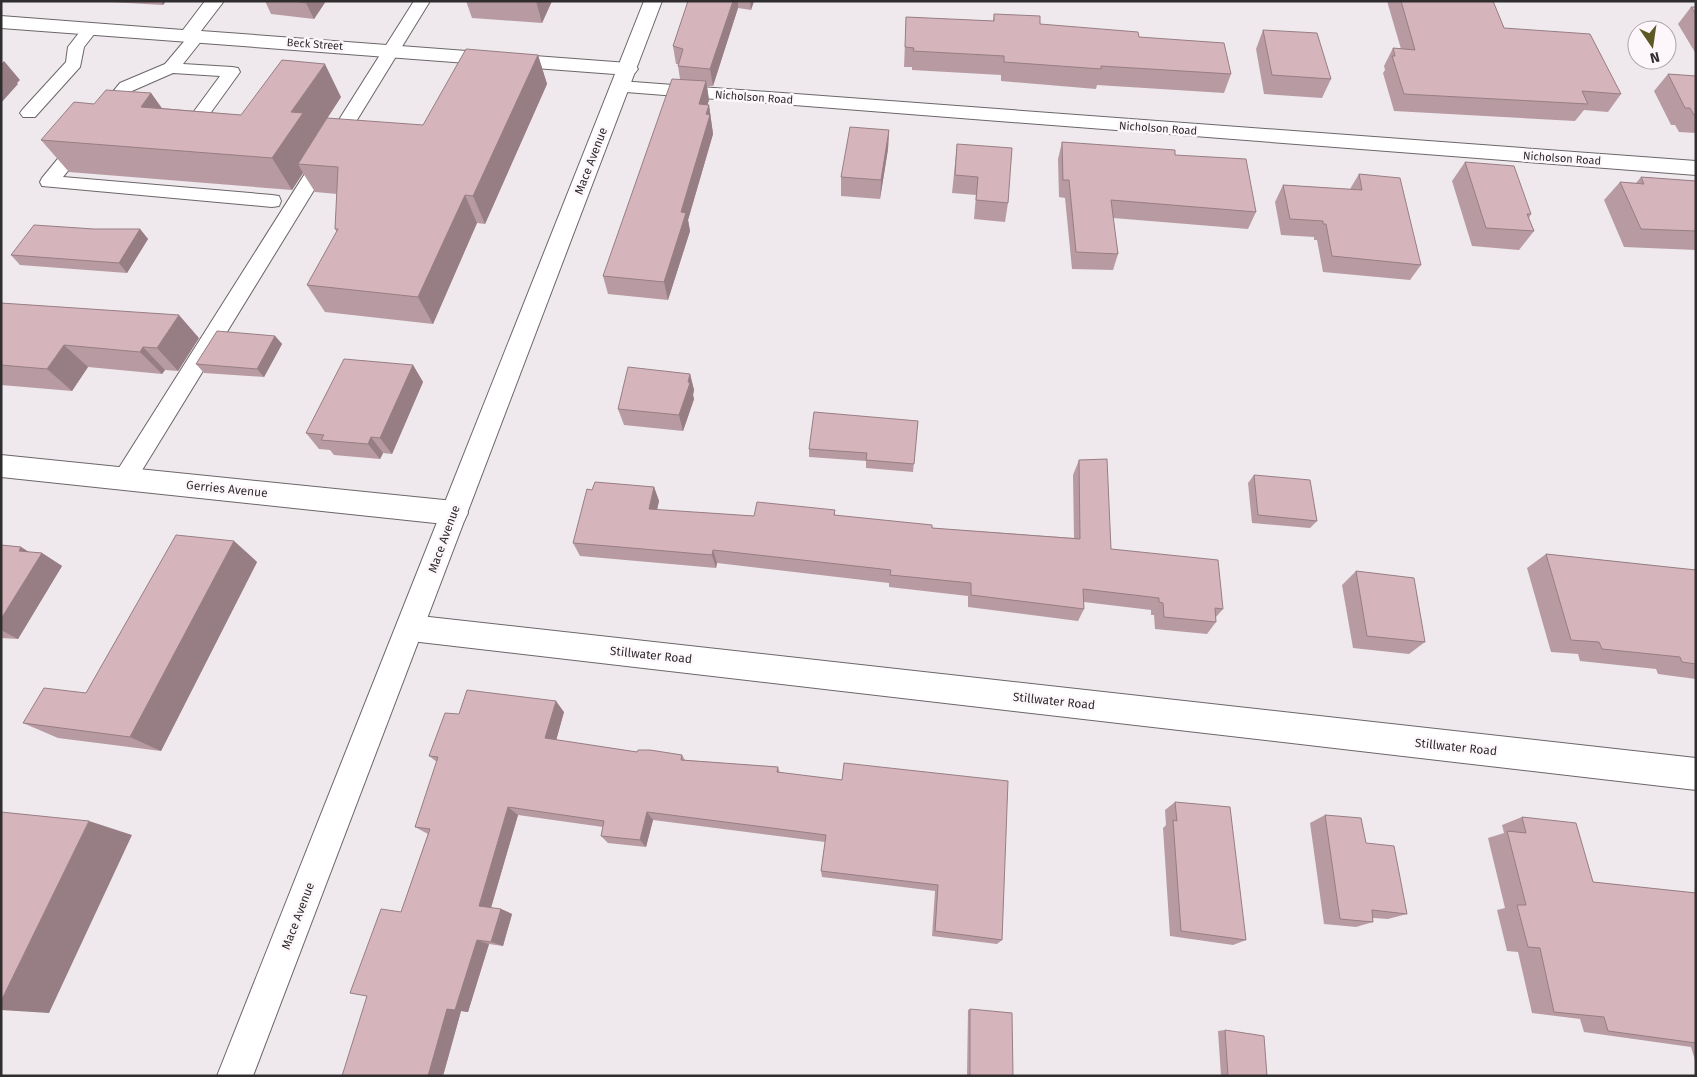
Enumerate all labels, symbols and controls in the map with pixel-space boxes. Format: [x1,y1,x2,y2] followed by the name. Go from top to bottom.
[1627,20,1677,70] north arrow
[286,36,344,53] street label: Beck Street
[1648,48,1661,67] text: N
[714,88,793,107] street label: Nicholson Road
[1118,119,1197,138] street label: Nicholson Road
[572,125,610,197] street label: Mace Avenue
[1522,149,1601,168] street label: Nicholson Road
[186,478,268,500] street label: Gerries Avenue
[425,503,463,575] street label: Mace Avenue
[609,644,693,666] street label: Stillwater Road
[1012,690,1096,712] street label: Stillwater Road
[1414,736,1498,758] street label: Stillwater Road
[279,880,317,952] street label: Mace Avenue

